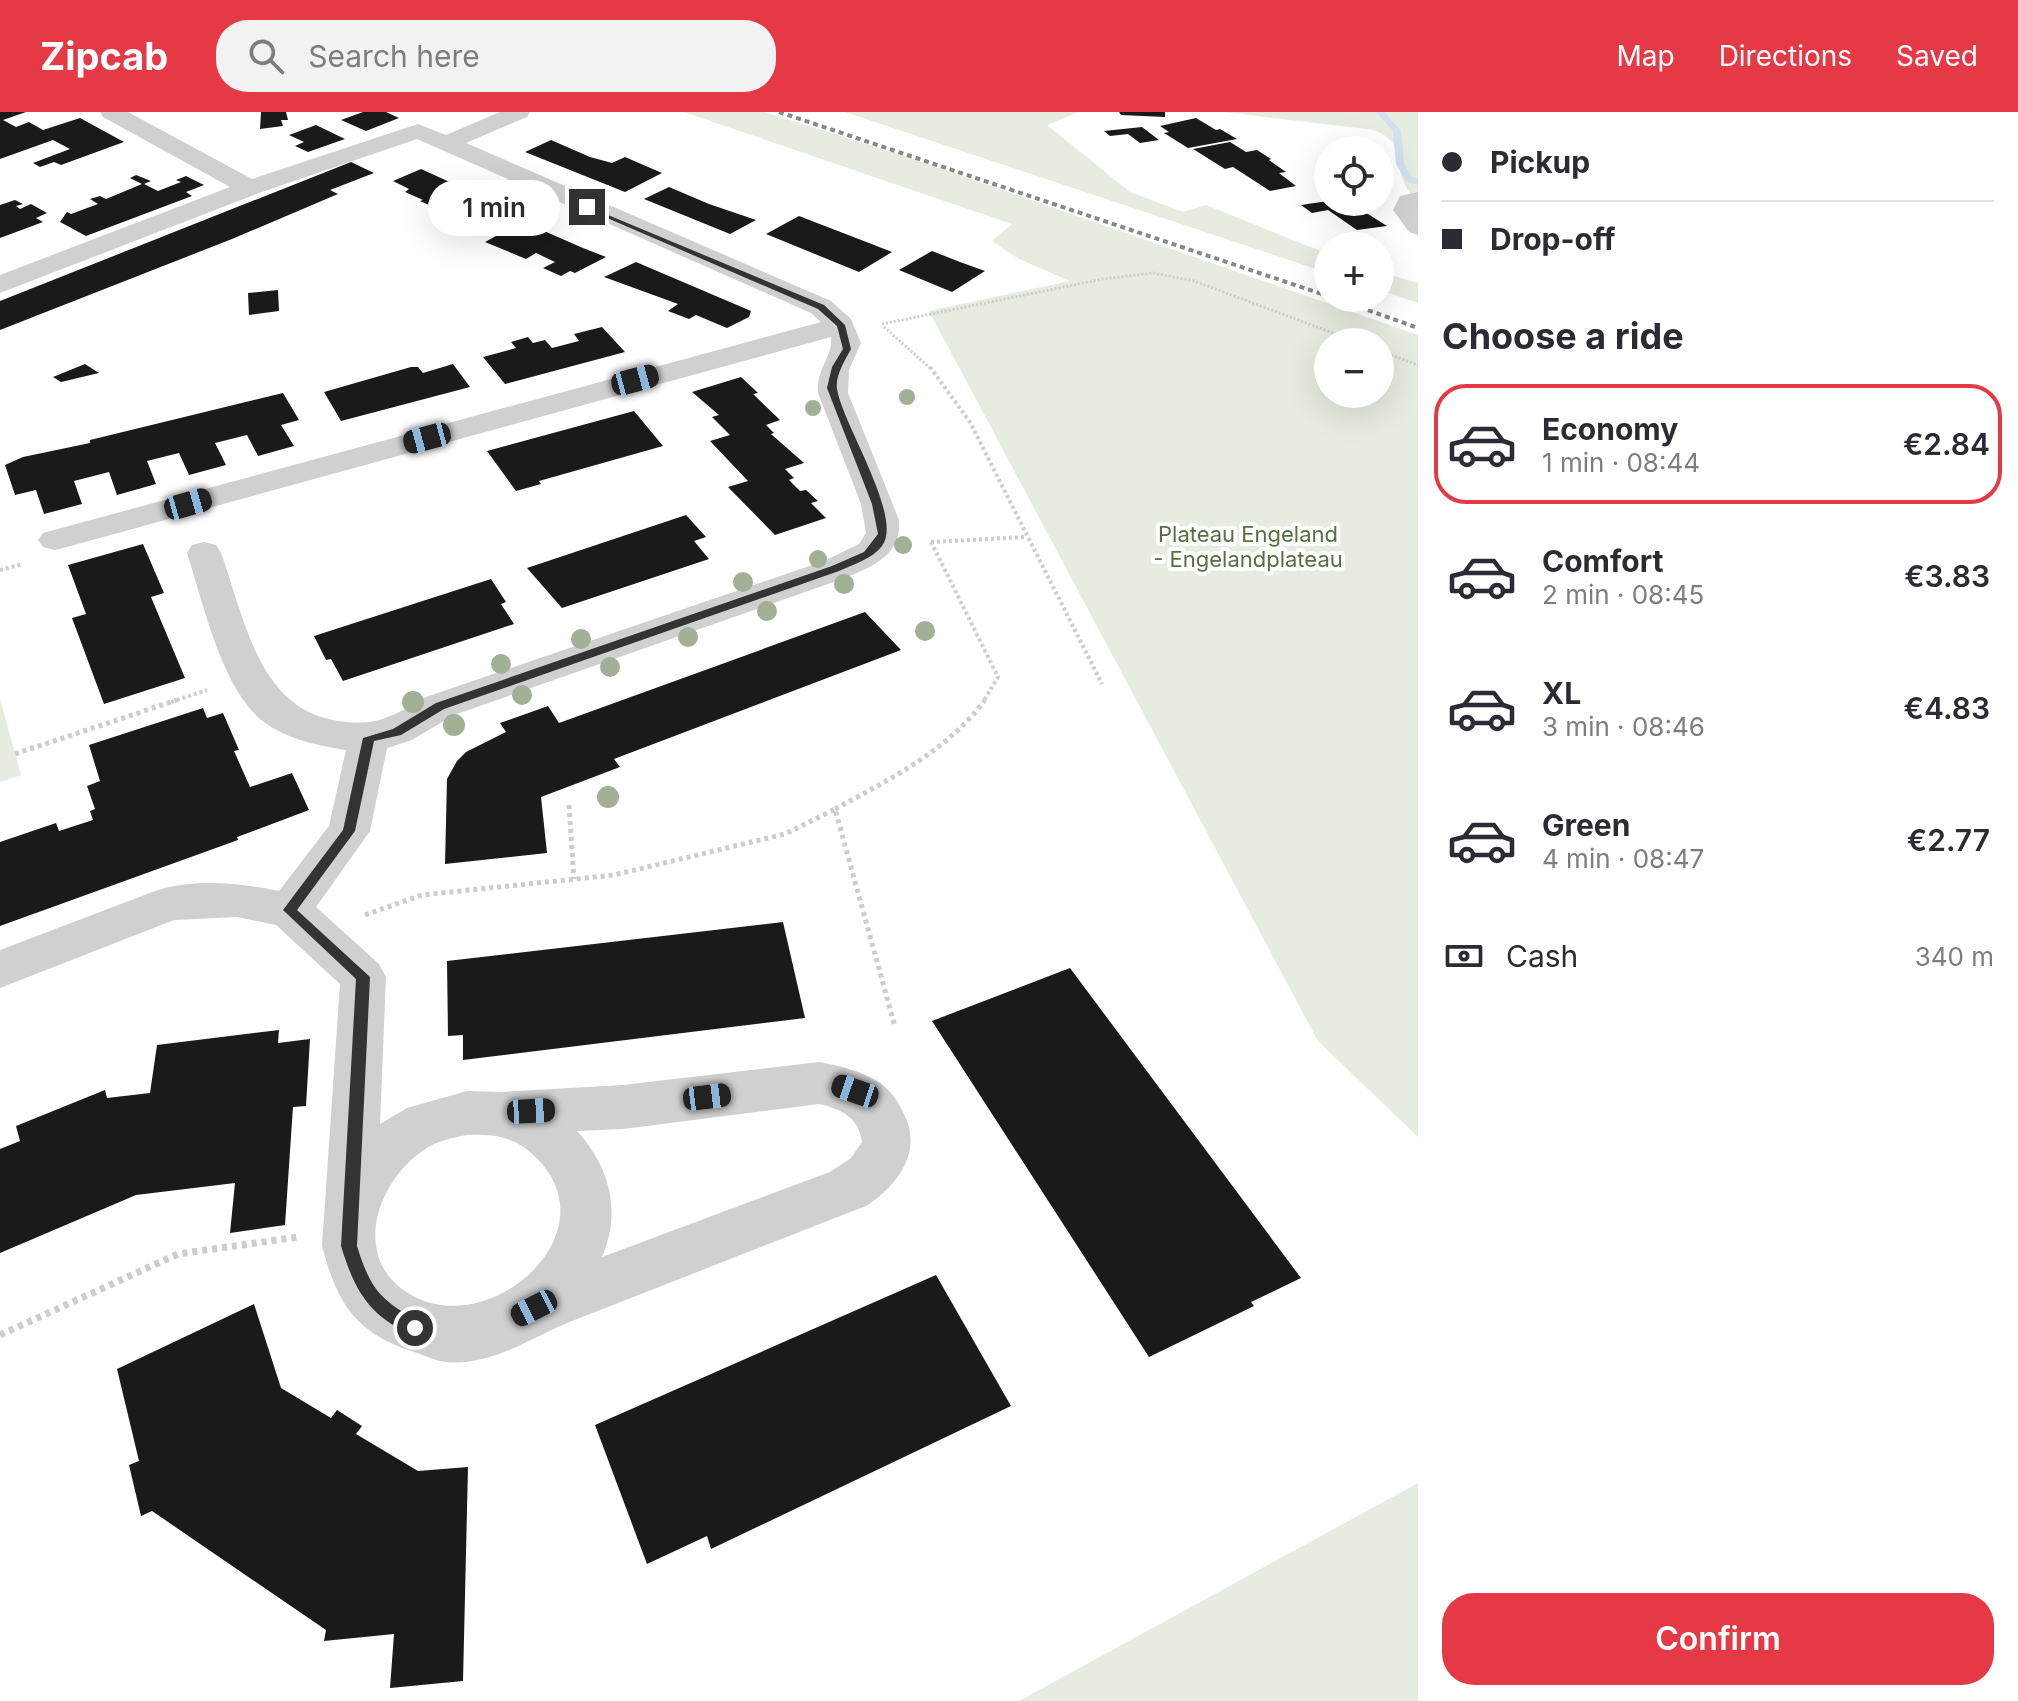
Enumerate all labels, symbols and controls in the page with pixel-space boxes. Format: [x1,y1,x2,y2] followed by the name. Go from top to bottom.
[216,20,776,92] search box
[40,33,168,79] text: Zipcab
[244,34,288,78] icon: search
[308,38,480,74] text: Search here
[1616,39,1675,73] text: Map
[1719,39,1852,73] text: Directions
[1896,39,1978,73] text: Saved
[1314,136,1394,408] map controls
[1314,136,1394,216] button: locate
[1490,144,1590,180] text: Pickup
[427,179,559,235] callout: 1 min
[569,189,605,225] route end
[462,192,526,223] text: 1 min
[1490,221,1616,257] text: Drop-off
[1314,232,1394,312] button: +
[1442,314,1684,358] text: Choose a ride
[1314,328,1394,408] button: −
[609,362,661,398] car
[1446,408,1518,480] icon: car
[1542,411,1678,447] text: Economy
[401,420,453,456] car
[1903,426,1990,462] text: €2.84
[1542,447,1700,478] text: 1 min · 08:44
[162,486,214,522] car
[1153,521,1343,572] park label: Plateau Engeland - Engelandplateau
[1446,540,1518,612] icon: car
[1542,543,1663,579] text: Comfort
[1904,558,1990,594] text: €3.83
[1542,579,1704,610] text: 2 min · 08:45
[1446,672,1518,744] icon: car
[1542,675,1581,711] text: XL
[1904,690,1990,726] text: €4.83
[1542,711,1705,742] text: 3 min · 08:46
[1446,804,1518,876] icon: car
[1542,807,1630,843] text: Green
[1907,822,1990,858] text: €2.77
[1542,843,1704,874] text: 4 min · 08:47
[1442,934,1486,978] icon: cash
[1506,938,1578,974] text: Cash
[1915,941,1994,972] text: 340 m
[828,1072,882,1110] car
[682,1082,732,1112] car
[506,1098,556,1124] car
[507,1286,561,1330] car
[397,1310,433,1346] route start
[1442,1593,1994,1685] button: Confirm

